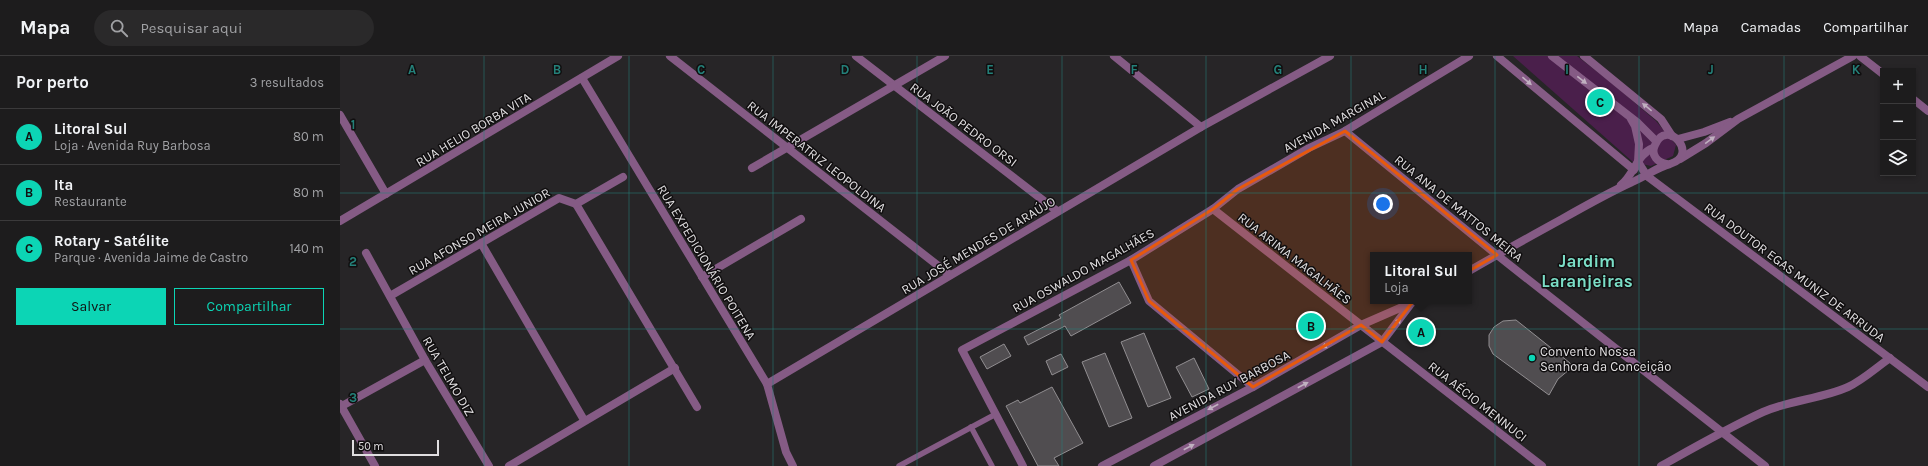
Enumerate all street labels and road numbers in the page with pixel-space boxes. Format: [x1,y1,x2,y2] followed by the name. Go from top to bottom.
[907,79,1020,169] street label: RUA JOÃO PEDRO ORSI
[1281,87,1388,156] street label: AVENIDA MARGINAL
[413,89,534,170] street label: RUA HELIO BORBA VITA
[744,98,889,216] street label: RUA IMPERATRIZ LEOPOLDINA
[1392,152,1526,265] street label: RUA ANA DE MATTOS MEIRA
[654,181,761,343] street label: RUA EXPEDICIONÁRIO POITENA
[406,185,553,278] street label: RUA AFONSO MEIRA JUNIOR
[898,192,1058,297] street label: RUA JOSÉ MENDES DE ARAÚJO
[1701,200,1888,346] street label: RUA DOUTOR EGAS MUNIZ DE ARRUDA
[1235,210,1354,307] street label: RUA ARIMA MAGALHÃES
[1010,225,1157,316] street label: RUA OSWALDO MAGALHÃES
[420,334,477,419] street label: RUA TELMO DIZ
[1166,347,1293,424] street label: AVENIDA RUY BARBOSA
[1425,357,1531,445] street label: RUA AÉCIO MENNUCI

